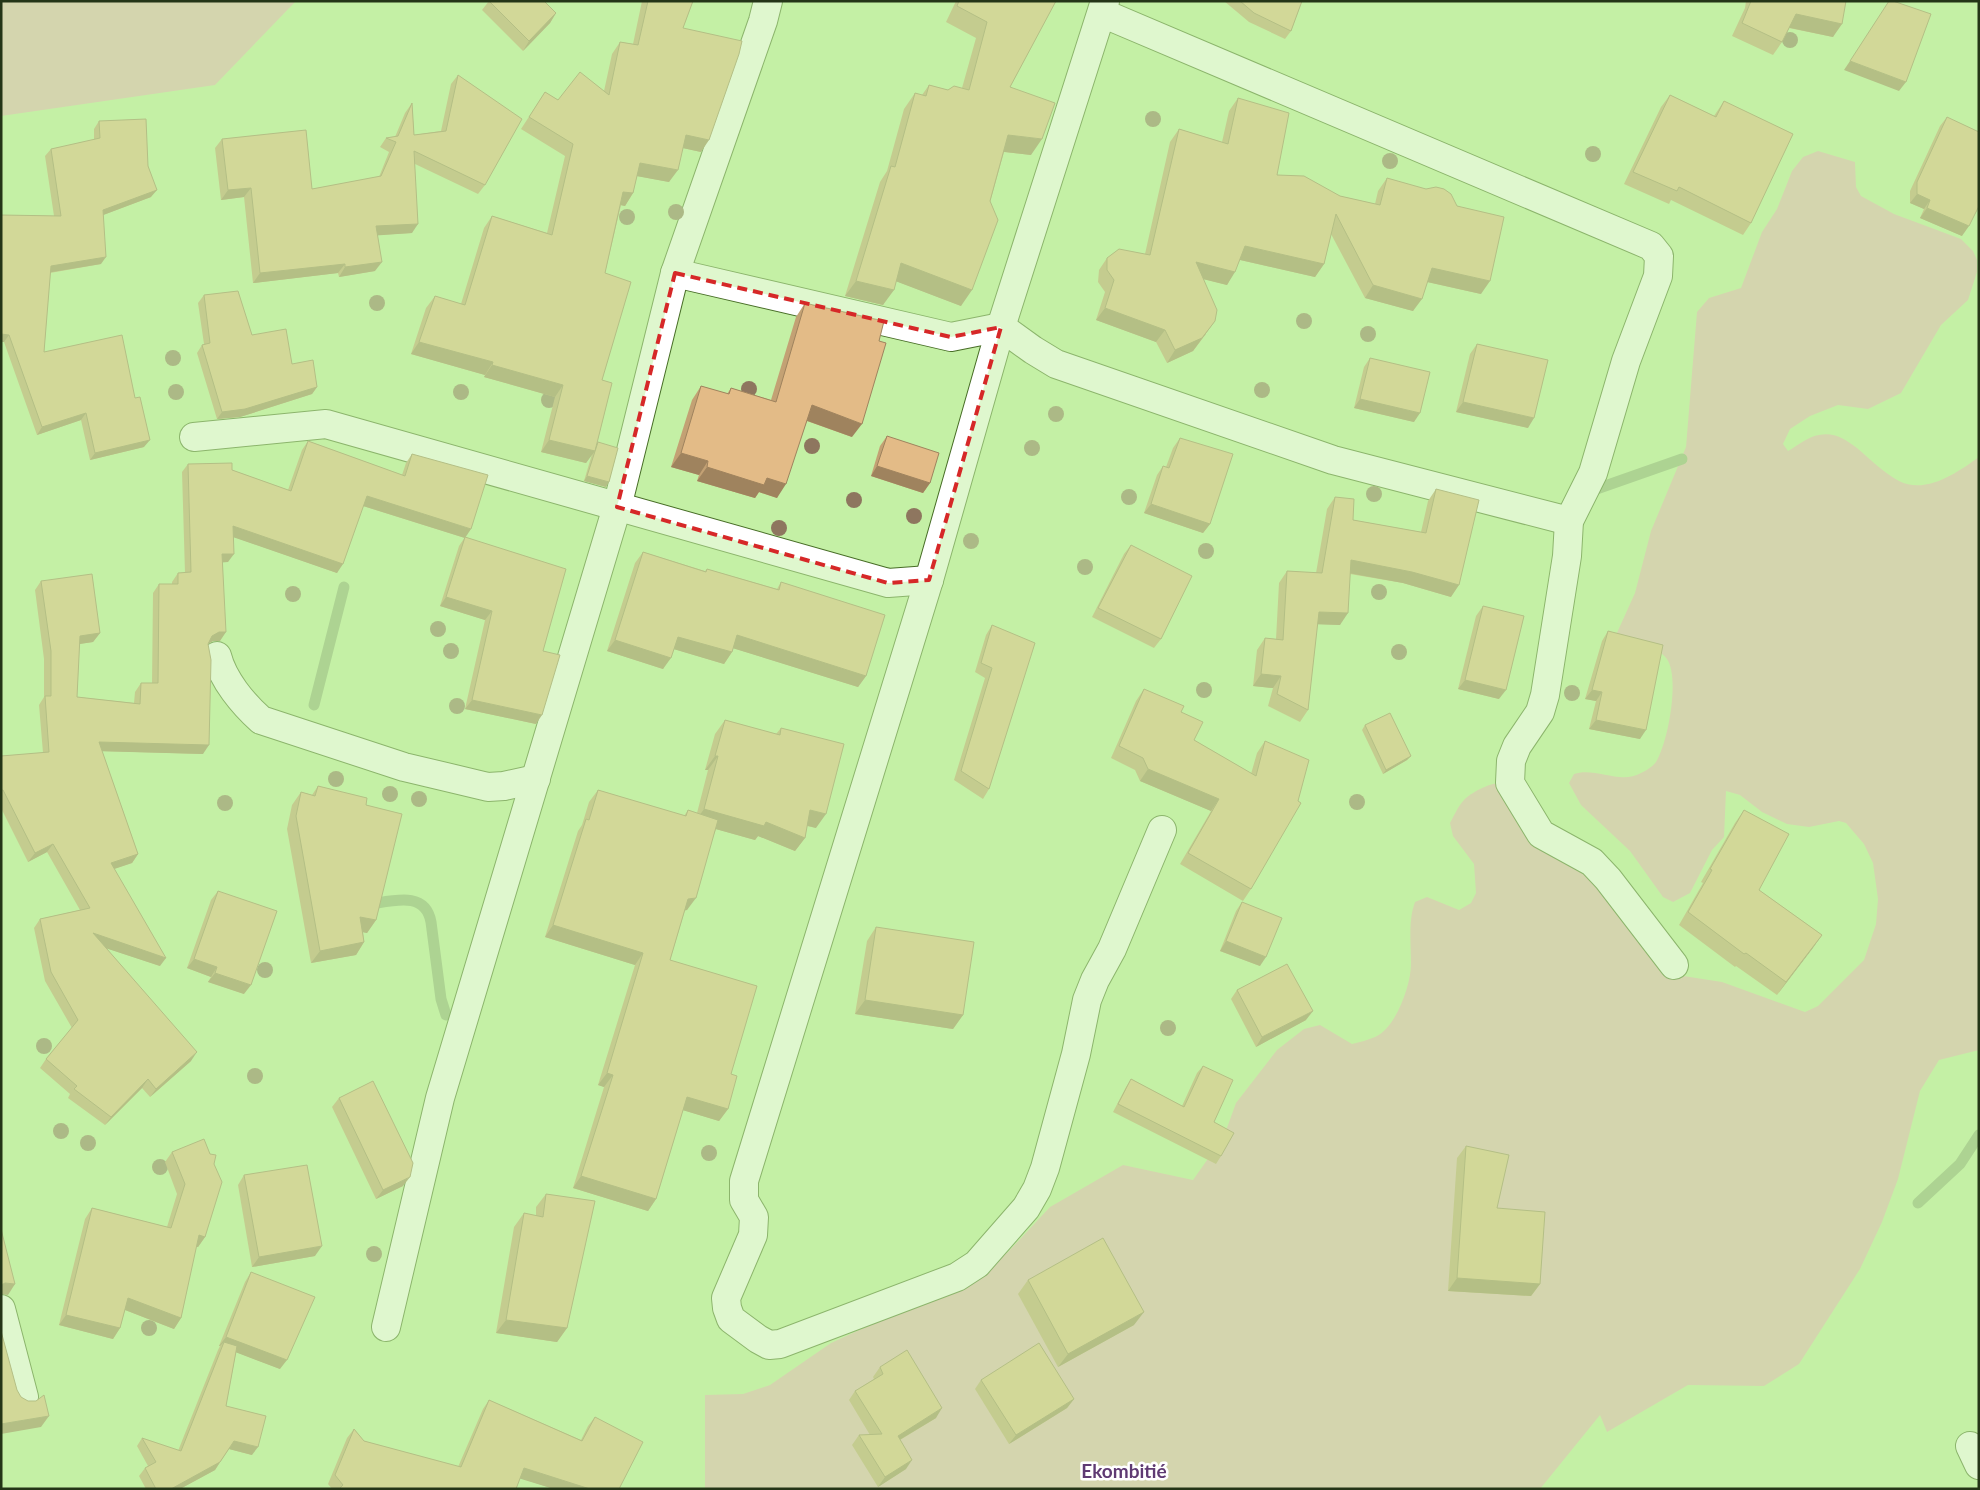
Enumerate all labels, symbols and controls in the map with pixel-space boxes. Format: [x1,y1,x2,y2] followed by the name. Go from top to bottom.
[1081,1459,1167,1482] district label: Ekombitié

